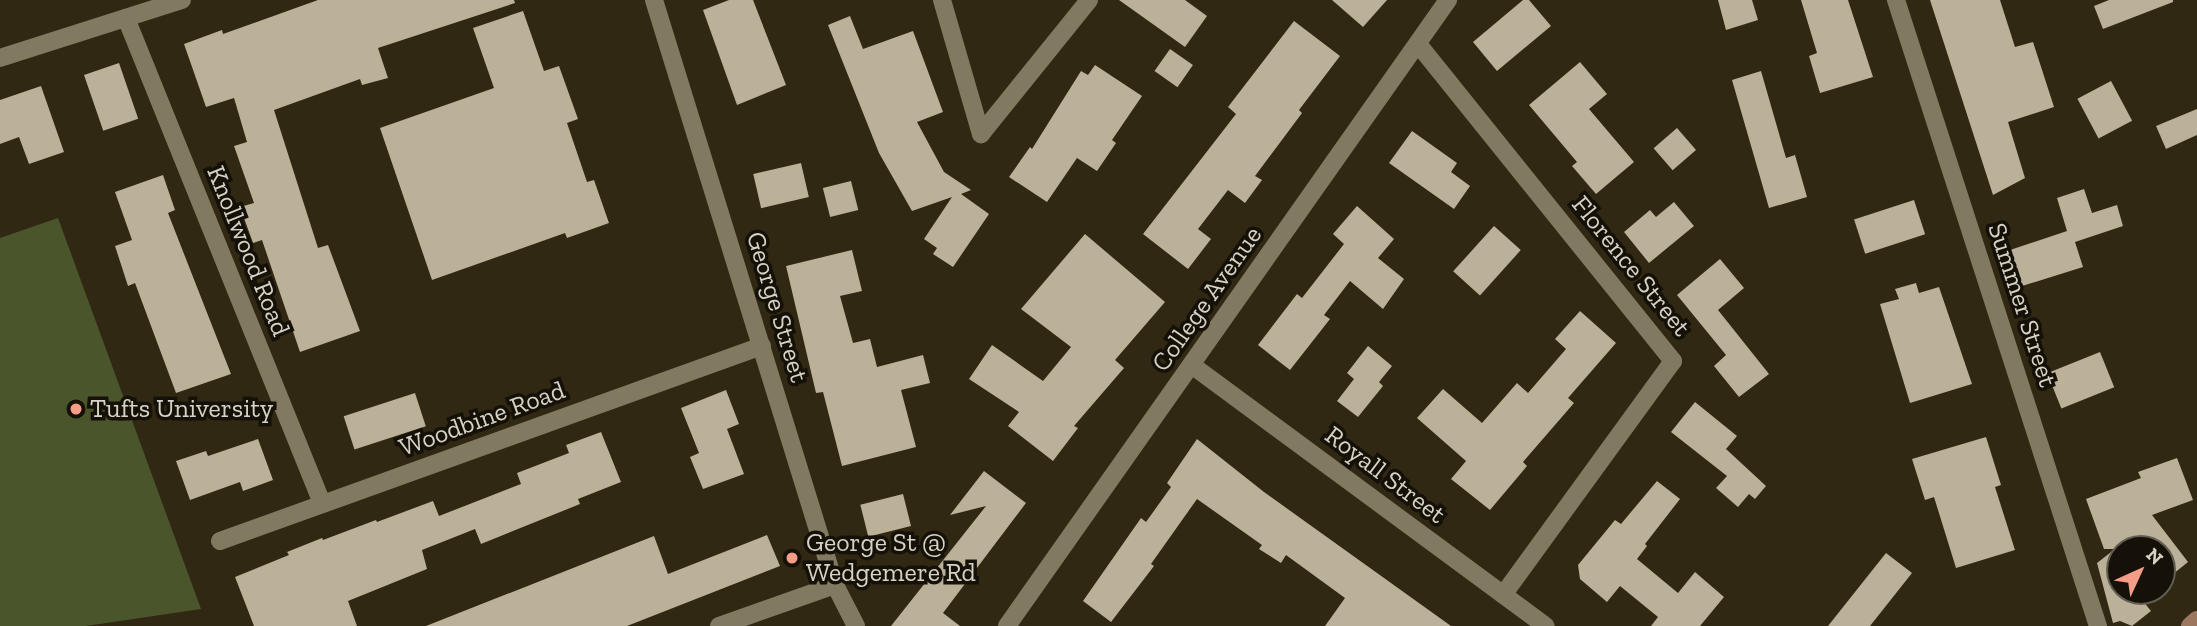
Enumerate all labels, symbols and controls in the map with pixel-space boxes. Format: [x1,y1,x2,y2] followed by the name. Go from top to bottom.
[200,161,296,341] street label: Knollwood Road
[1565,190,1697,342] street label: Florence Street
[1981,219,2063,391] street label: Summer Street
[1145,220,1269,378] street label: College Avenue
[739,228,815,386] street label: George Street
[395,375,569,463] street label: Woodbine Road
[90,393,273,425] place label: Tufts University
[68,401,84,417] marker: Tufts University
[1319,420,1451,530] street label: Royall Street
[806,527,976,588] place label: George St @ Wedgemere Rd
[2106,535,2176,605] north arrow
[2142,543,2168,569] text: N
[784,550,800,566] marker: George St @ Wedgemere Rd

